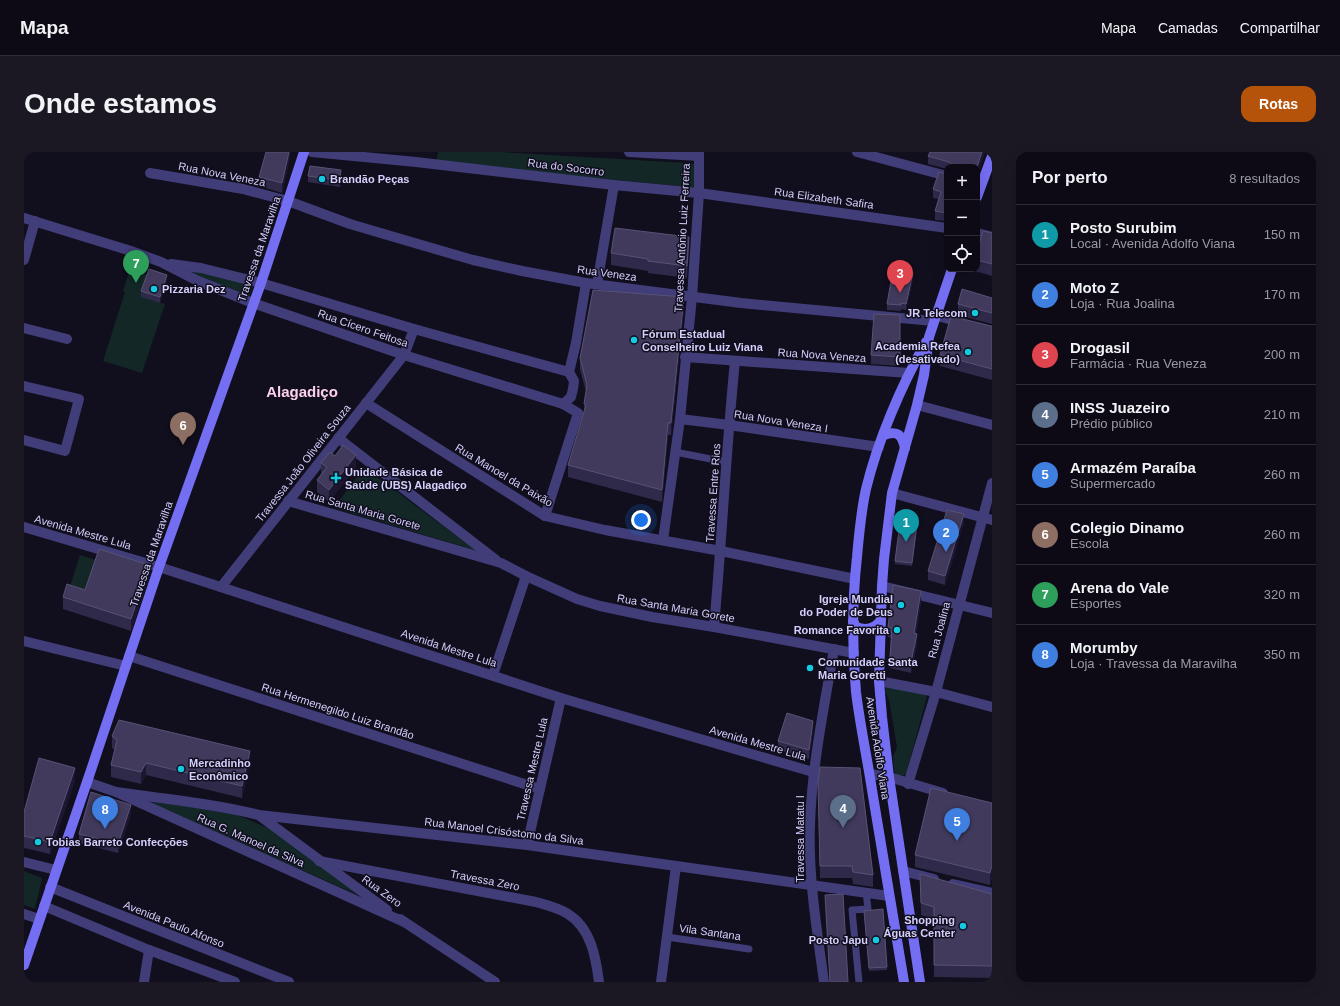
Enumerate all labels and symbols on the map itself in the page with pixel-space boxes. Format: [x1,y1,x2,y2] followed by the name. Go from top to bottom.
[527,156,605,178] street label: Rua do Socorro
[177,160,268,189] street label: Rua Nova Veneza
[672,162,692,313] street label: Travessa Antônio Luiz Ferreira
[330,173,409,185] place label: Brandão Peças
[317,174,327,184] marker: Brandão Peças
[774,185,875,211] street label: Rua Elizabeth Safira
[235,194,283,303] street label: Travessa da Maravilha
[123,250,149,283] pin: 7
[887,260,913,293] pin: 3
[576,263,638,283] street label: Rua Veneza
[162,283,226,295] place label: Pizzaria Dez
[149,284,159,294] marker: Pizzaria Dez
[316,307,411,349] street label: Rua Cícero Feitosa
[906,307,967,319] place label: JR Telecom
[970,308,980,318] marker: JR Telecom
[642,328,764,353] place label: Fórum Estadual Conselheiro Luiz Viana
[629,335,639,345] marker: Fórum Estadual Conselheiro Luiz Viana
[875,340,961,365] place label: Academia Refea (desativado)
[777,346,868,364] street label: Rua Nova Veneza
[963,347,973,357] marker: Academia Refea (desativado)
[266,383,338,400] district label: Alagadiço
[253,401,353,524] street label: Travessa João Oliveira Souza
[733,408,829,434] street label: Rua Nova Veneza I
[170,412,196,445] pin: 6
[453,441,555,509] street label: Rua Manoel da Paixão
[704,443,722,543] street label: Travessa Entre Rios
[345,466,467,491] place label: Unidade Básica de Saúde (UBS) Alagadiço
[330,472,342,484] marker: Unidade Básica de Saúde (UBS) Alagadiço
[304,488,422,532] street label: Rua Santa Maria Gorete
[127,499,175,608] street label: Travessa da Maravilha
[893,509,919,542] pin: 1
[631,510,651,530] your location
[33,512,134,552] street label: Avenida Mestre Lula
[933,519,959,552] pin: 2
[616,592,736,624] street label: Rua Santa Maria Gorete
[799,593,893,618] place label: Igreja Mundial do Poder de Deus
[896,600,906,610] marker: Igreja Mundial do Poder de Deus
[926,600,953,660] street label: Rua Joalina
[794,624,890,636] place label: Romance Favorita
[892,625,902,635] marker: Romance Favorita
[400,627,499,669] street label: Avenida Mestre Lula
[818,656,919,681] place label: Comunidade Santa Maria Goretti
[805,663,815,673] marker: Comunidade Santa Maria Goretti
[260,681,416,741] street label: Rua Hermenegildo Luiz Brandão
[864,696,892,801] street label: Avenida Adolfo Viana
[514,715,550,822] street label: Travessa Mestre Lula
[708,723,809,763] street label: Avenida Mestre Lula
[189,757,251,782] place label: Mercadinho Econômico
[176,764,186,774] marker: Mercadinho Econômico
[794,795,806,883] street label: Travessa Matatu I
[830,795,856,828] pin: 4
[92,796,118,829] pin: 8
[944,808,970,841] pin: 5
[195,811,307,869] street label: Rua G. Manoel da Silva
[424,815,585,847] street label: Rua Manoel Crisóstomo da Silva
[46,836,188,848] place label: Tobias Barreto Confecções
[33,837,43,847] marker: Tobias Barreto Confecções
[449,867,521,893] street label: Travessa Zero
[360,873,404,909] street label: Rua Zero
[122,898,226,950] street label: Avenida Paulo Afonso
[883,914,956,939] place label: Shopping Águas Center
[958,921,968,931] marker: Shopping Águas Center
[678,922,742,942] street label: Vila Santana
[809,934,868,946] place label: Posto Japu
[871,935,881,945] marker: Posto Japu

